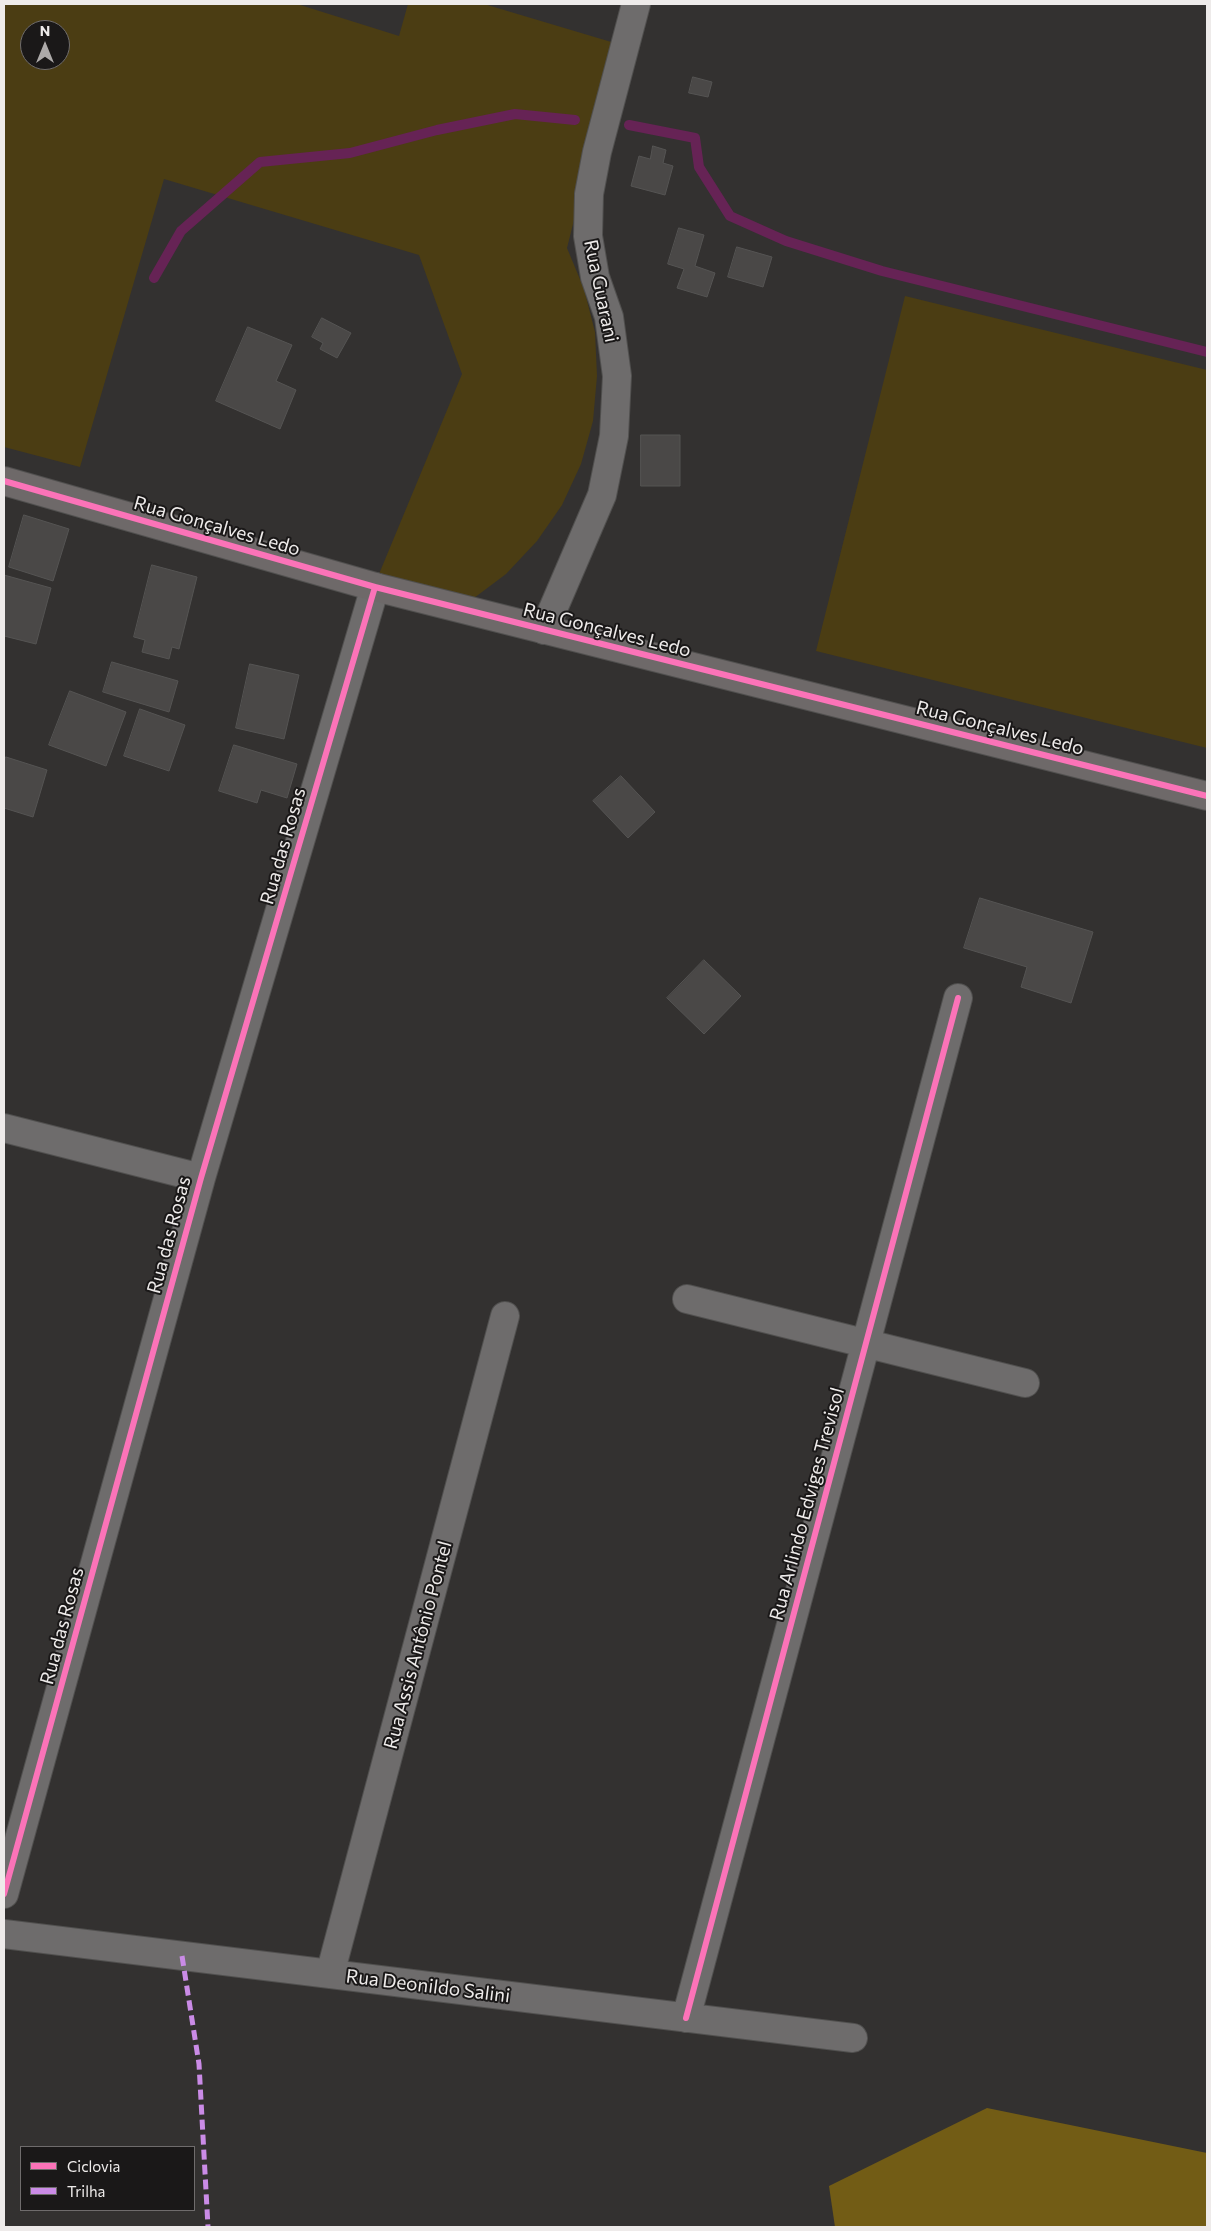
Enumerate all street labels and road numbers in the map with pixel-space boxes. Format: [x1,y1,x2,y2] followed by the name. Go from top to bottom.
[579,238,623,344] street label: Rua Guarani
[131,491,303,561] street label: Rua Gonçalves Ledo
[521,598,693,662] street label: Rua Gonçalves Ledo
[914,696,1086,760] street label: Rua Gonçalves Ledo
[255,785,311,907] street label: Rua das Rosas
[142,1174,196,1296] street label: Rua das Rosas
[765,1385,849,1623] street label: Rua Arlindo Edviges Trevisol
[379,1538,457,1752] street label: Rua Assis Antônio Pontel
[35,1565,89,1687] street label: Rua das Rosas
[345,1965,511,2007] street label: Rua Deonildo Salini

